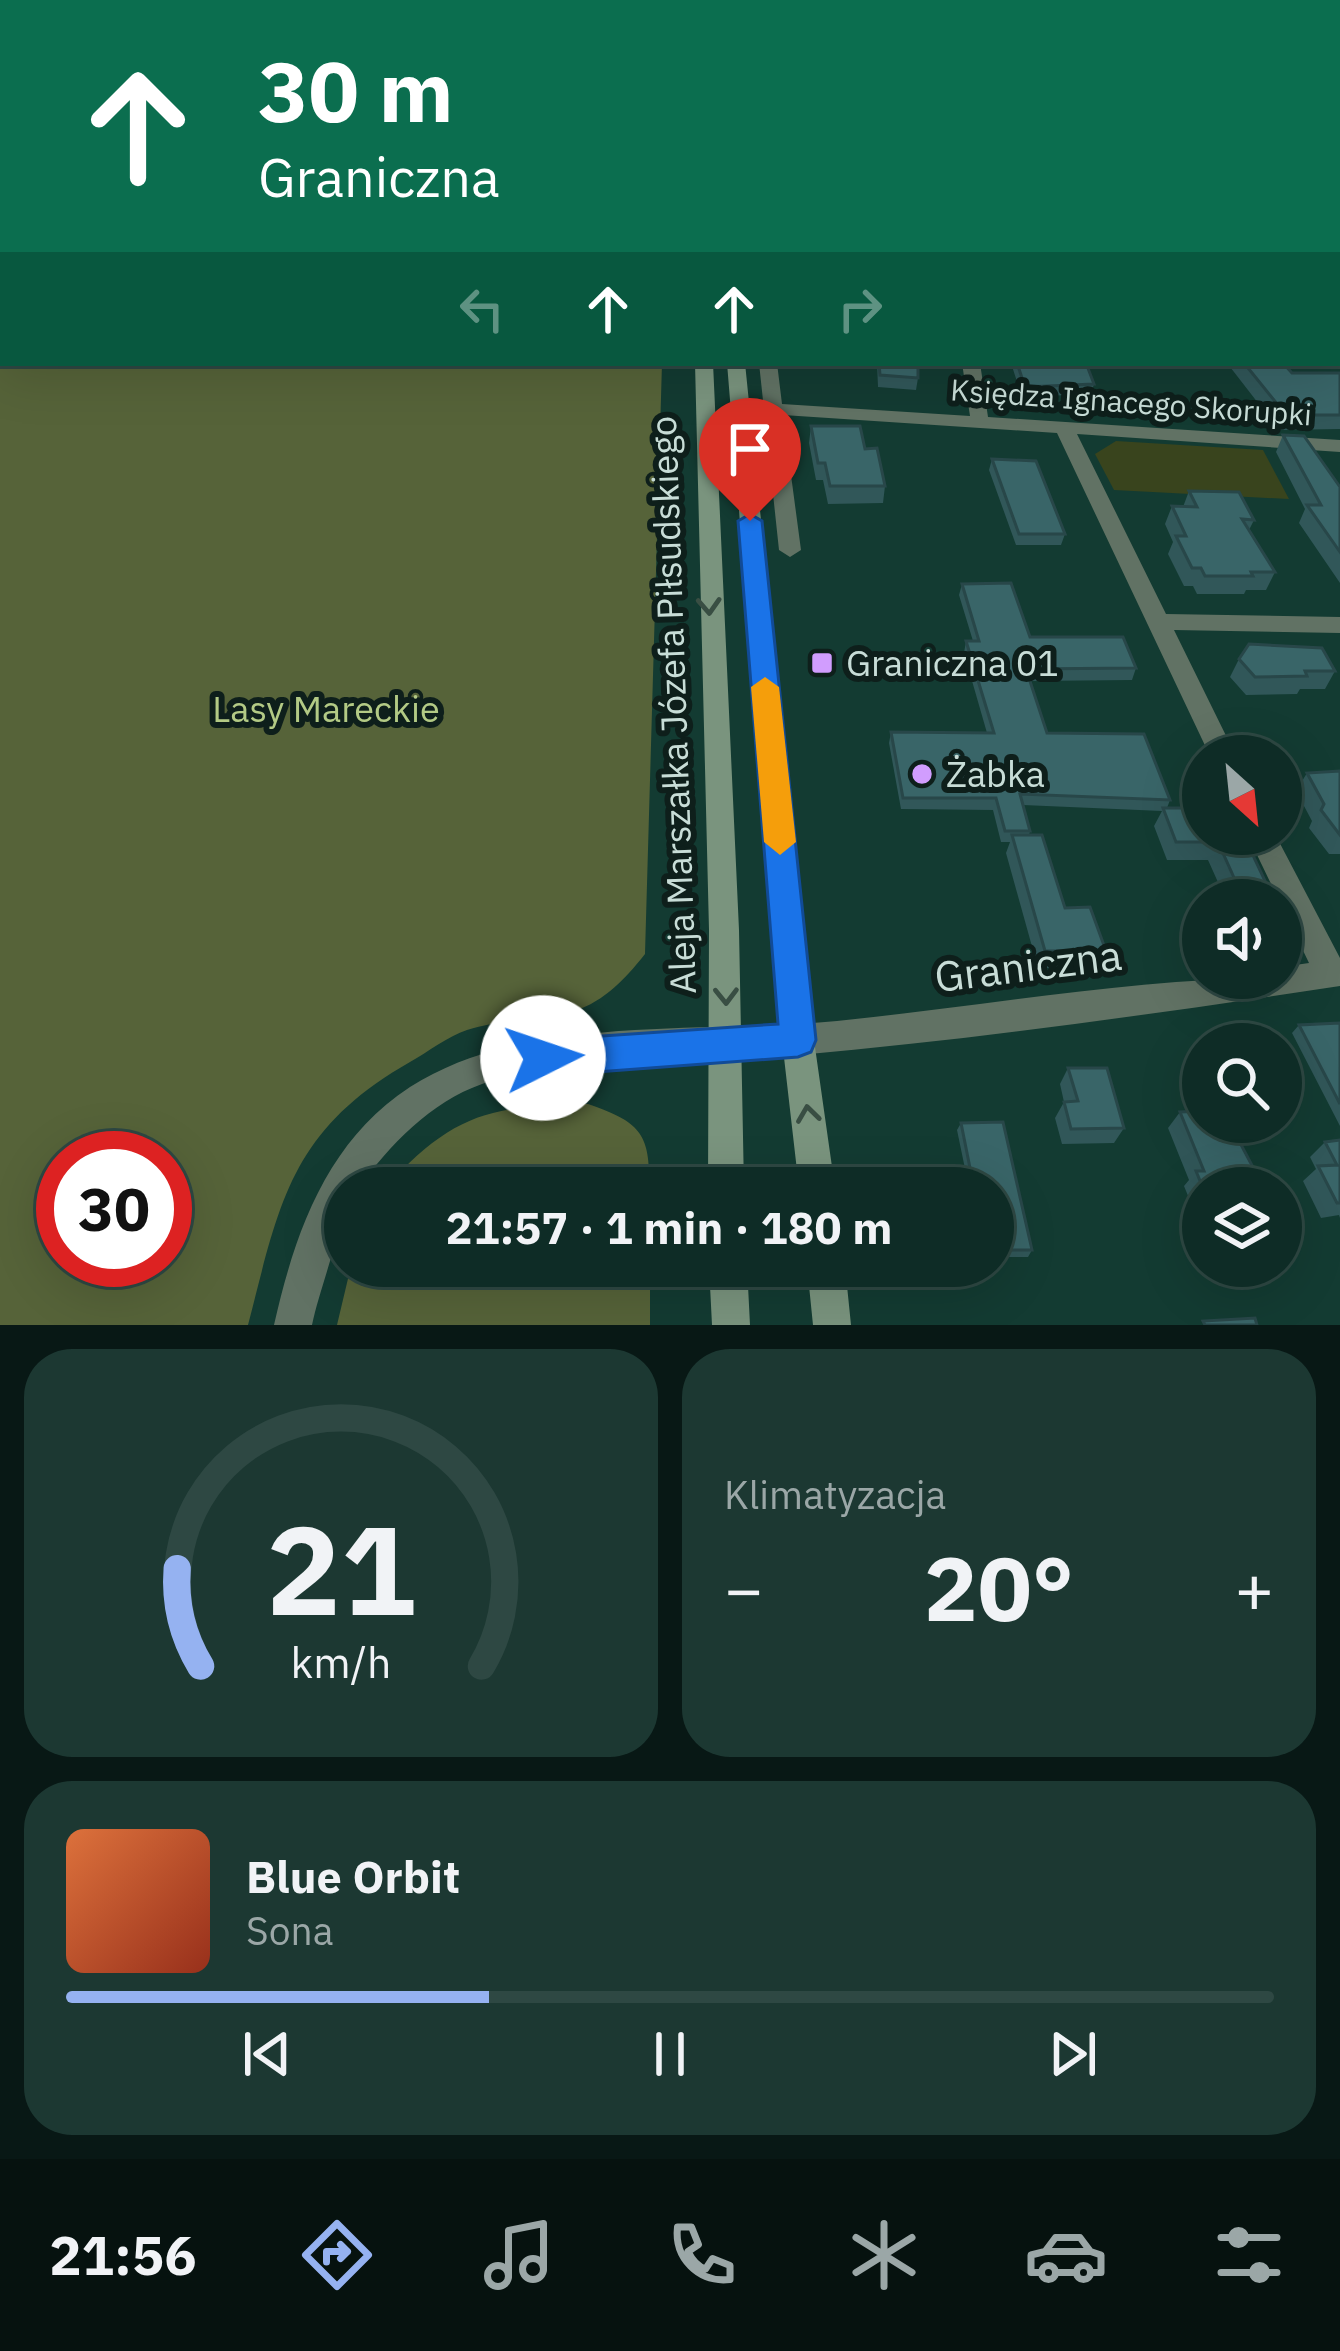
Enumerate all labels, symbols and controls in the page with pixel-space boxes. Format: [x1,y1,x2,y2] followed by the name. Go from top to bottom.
[258,36,454,145] text: 30 m
[60,48,216,204] icon: ahead
[258,142,500,212] text: Graniczna
[449,276,515,342] icon: left
[575,276,641,342] icon: ahead
[701,276,767,342] icon: ahead
[827,276,893,342] icon: right
[949,369,1313,434] street label: Księdza Ignacego Skorupki
[699,398,801,521] pin
[639,415,706,995] street label: Aleja Marszałka Józefa Piłsudskiego
[717,416,783,482] icon: arrive
[696,597,722,616] one-way arrow
[846,639,1059,686] place label: Graniczna 01
[809,650,835,676] marker: Graniczna 01
[212,685,440,732] park label: Lasy Mareckie
[1182,735,1302,855] north arrow
[1182,735,1302,1287] map controls
[946,750,1045,797] place label: Żabka
[909,761,935,787] marker: Żabka
[1182,879,1302,999] button: sound
[931,927,1125,1004] street label: Graniczna
[712,987,738,1006] one-way arrow
[480,995,606,1121] position arrow
[1182,1023,1302,1143] button: search
[795,1104,821,1124] one-way arrow
[36,1131,192,1287] speed limit sign: 30
[1182,1167,1302,1287] button: layers
[446,1198,892,1256] text: 21:57 · 1 min · 180 m
[724,1469,946,1520] text: Klimatyzacja
[266,1487,416,1649] text: 21
[924,1529,1074,1646] text: 20°
[724,1545,764,1631] text: −
[1234,1545,1274,1631] text: +
[291,1634,391,1690] text: km/h
[246,1847,460,1905] text: Blue Orbit
[246,1905,333,1956] text: Sona
[234,2021,300,2087] icon: previous
[637,2021,703,2087] icon: pause
[1040,2021,1106,2087] icon: next
[295,2213,379,2297] icon: directions
[477,2213,561,2297] icon: music
[660,2213,744,2297] icon: phone
[842,2213,926,2297] icon: climate
[1024,2213,1108,2297] icon: car
[1207,2213,1291,2297] icon: filters
[49,2220,197,2290] text: 21:56

